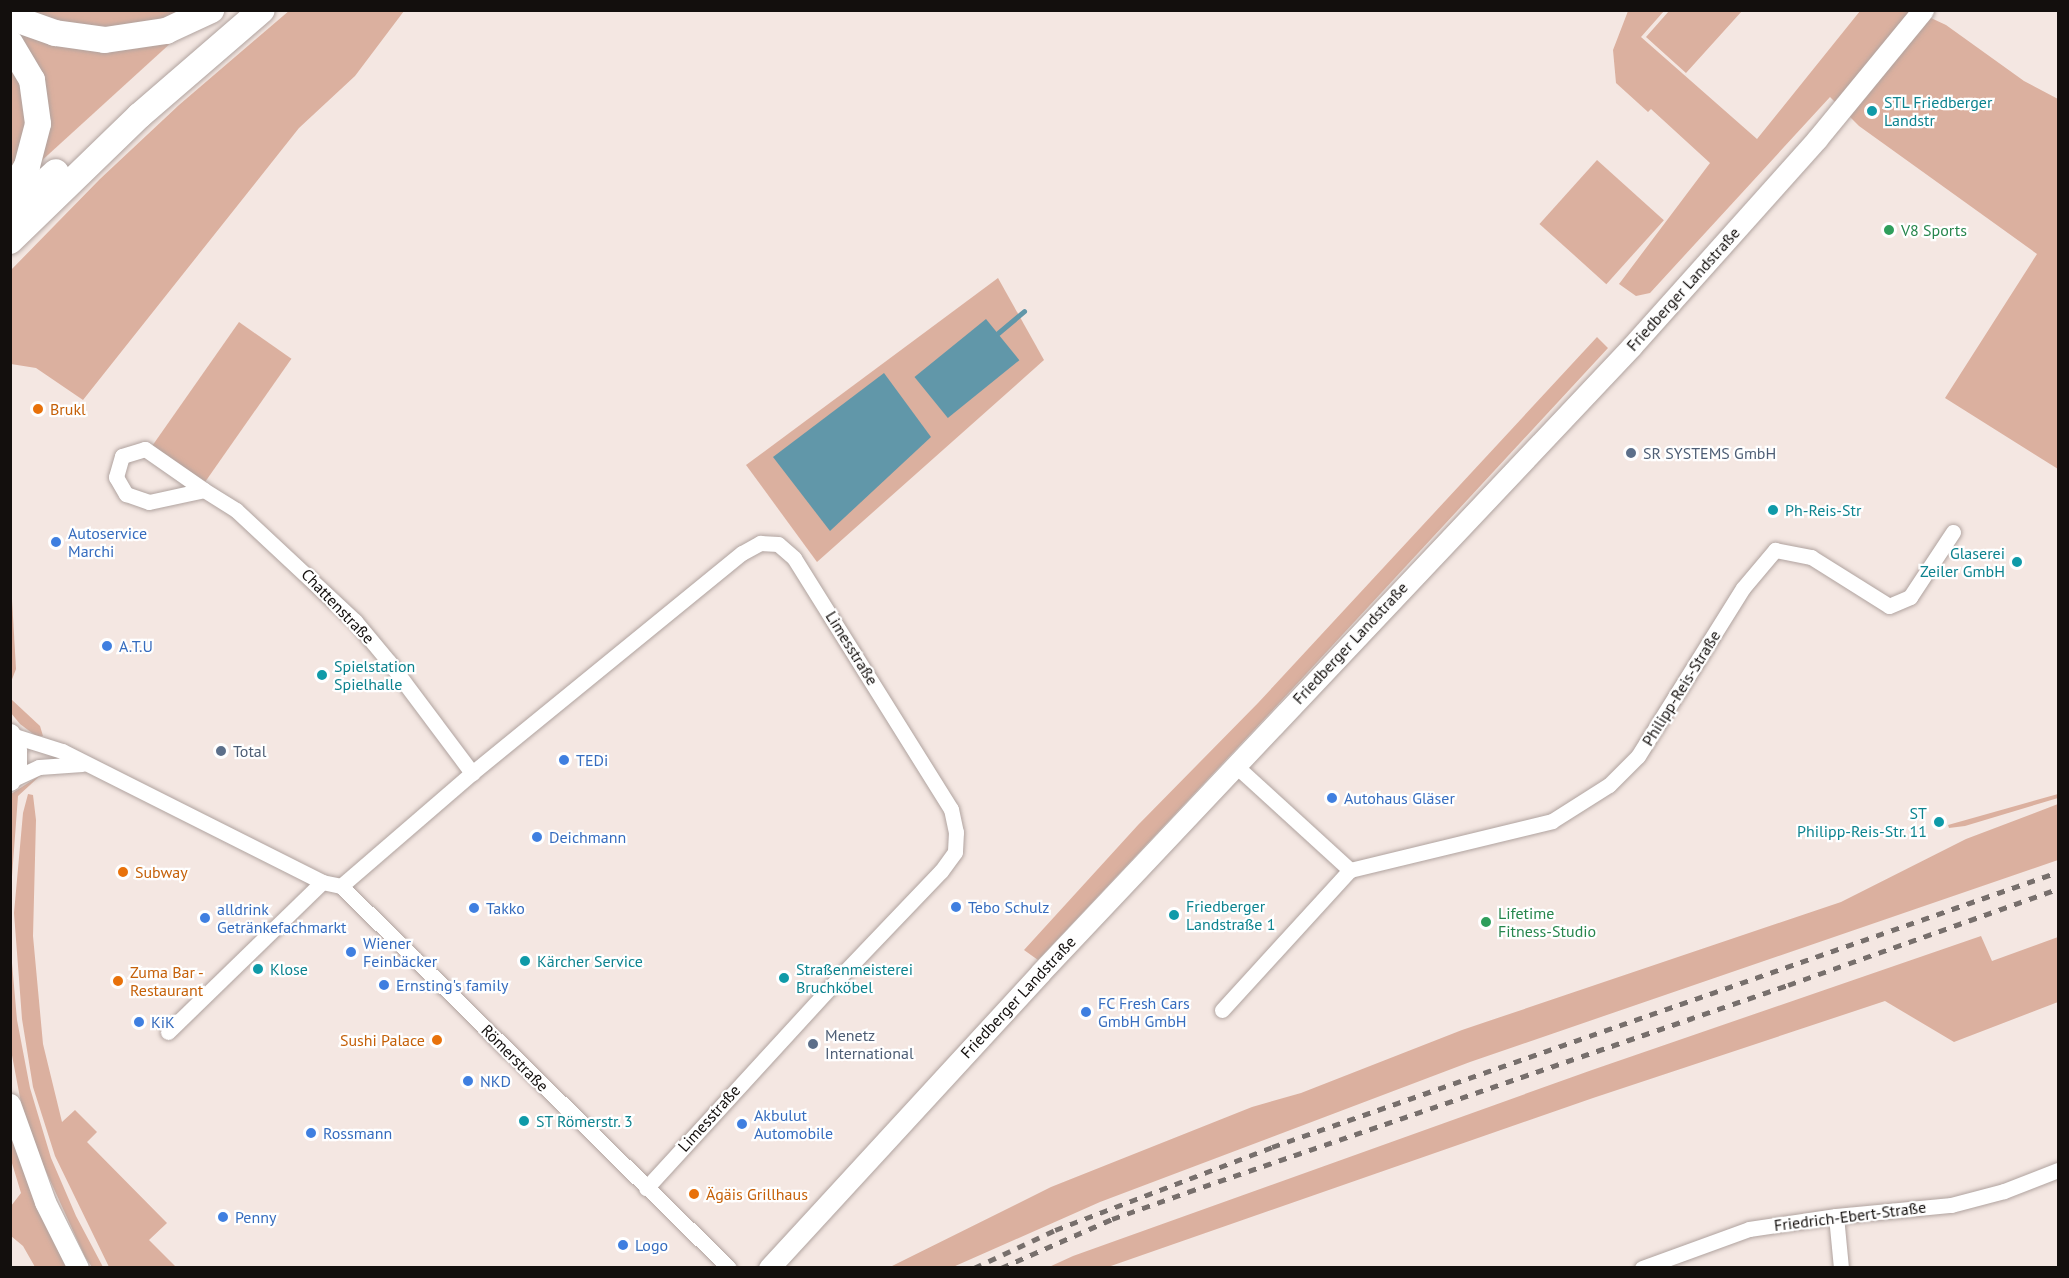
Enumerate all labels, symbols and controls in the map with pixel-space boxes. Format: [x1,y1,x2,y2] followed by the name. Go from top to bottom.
[1884,92,1993,130] place label: STL Friedberger Landstr
[1865,104,1879,118] marker: STL Friedberger Landstr
[1901,220,1967,240] place label: V8 Sports
[1622,223,1744,355] street label: Friedberger Landstraße
[1882,223,1896,237] marker: V8 Sports
[50,399,86,419] place label: Brukl
[31,402,45,416] marker: Brukl
[1643,443,1776,463] place label: SR SYSTEMS GmbH
[1624,446,1638,460] marker: SR SYSTEMS GmbH
[1785,500,1861,520] place label: Ph-Reis-Str
[1766,503,1780,517] marker: Ph-Reis-Str
[68,523,147,561] place label: Autoservice Marchi
[49,535,63,549] marker: Autoservice Marchi
[1920,543,2005,581] place label: Glaserei Zeiler GmbH
[2010,555,2024,569] marker: Glaserei Zeiler GmbH
[298,565,378,647] street label: Chattenstraße
[1289,578,1411,708] street label: Friedberger Landstraße
[822,607,882,689] street label: Limesstraße
[1638,627,1724,749] street label: Philipp-Reis-Straße
[119,636,153,656] place label: A.T.U
[100,639,114,653] marker: A.T.U
[334,656,415,694] place label: Spielstation Spielhalle
[315,668,329,682] marker: Spielstation Spielhalle
[233,741,266,761] place label: Total
[214,744,228,758] marker: Total
[576,750,608,770] place label: TEDi
[557,753,571,767] marker: TEDi
[1344,788,1455,808] place label: Autohaus Gläser
[1325,791,1339,805] marker: Autohaus Gläser
[1796,803,1927,841] place label: ST Philipp-Reis-Str. 11
[1932,815,1946,829] marker: ST Philipp-Reis-Str. 11
[549,827,626,847] place label: Deichmann
[530,830,544,844] marker: Deichmann
[135,862,188,882] place label: Subway
[116,865,130,879] marker: Subway
[1186,896,1275,934] place label: Friedberger Landstraße 1
[968,897,1049,917] place label: Tebo Schulz
[486,898,525,918] place label: Takko
[217,899,347,937] place label: alldrink Getränkefachmarkt
[949,900,963,914] marker: Tebo Schulz
[467,901,481,915] marker: Takko
[1498,903,1596,941] place label: Lifetime Fitness-Studio
[1167,908,1181,922] marker: Friedberger Landstraße 1
[198,911,212,925] marker: alldrink Getränkefachmarkt
[1479,915,1493,929] marker: Lifetime Fitness-Studio
[957,932,1079,1062] street label: Friedberger Landstraße
[363,933,437,971] place label: Wiener Feinbäcker
[344,945,358,959] marker: Wiener Feinbäcker
[537,951,643,971] place label: Kärcher Service
[518,954,532,968] marker: Kärcher Service
[270,959,308,979] place label: Klose
[796,959,913,997] place label: Straßenmeisterei Bruchköbel
[130,962,205,1000] place label: Zuma Bar - Restaurant
[251,962,265,976] marker: Klose
[777,971,791,985] marker: Straßenmeisterei Bruchköbel
[111,974,125,988] marker: Zuma Bar - Restaurant
[396,975,509,995] place label: Ernsting's family
[377,978,391,992] marker: Ernsting's family
[1098,993,1190,1031] place label: FC Fresh Cars GmbH GmbH
[1079,1005,1093,1019] marker: FC Fresh Cars GmbH GmbH
[151,1012,175,1032] place label: KiK
[132,1015,146,1029] marker: KiK
[477,1020,553,1096] street label: Römerstraße
[825,1025,914,1063] place label: Menetz International
[340,1030,425,1050] place label: Sushi Palace
[430,1033,444,1047] marker: Sushi Palace
[806,1037,820,1051] marker: Menetz International
[480,1071,511,1091] place label: NKD
[461,1074,475,1088] marker: NKD
[674,1081,744,1155] street label: Limesstraße
[754,1105,833,1143] place label: Akbulut Automobile
[536,1111,635,1131] place label: ST Römerstr. 3
[517,1114,531,1128] marker: ST Römerstr. 3
[735,1117,749,1131] marker: Akbulut Automobile
[323,1123,392,1143] place label: Rossmann
[304,1126,318,1140] marker: Rossmann
[706,1184,808,1204] place label: Ägäis Grillhaus
[687,1187,701,1201] marker: Ägäis Grillhaus
[1773,1197,1927,1235] street label: Friedrich-Ebert-Straße
[235,1207,276,1227] place label: Penny
[216,1210,230,1224] marker: Penny
[635,1235,668,1255] place label: Logo
[616,1238,630,1252] marker: Logo

